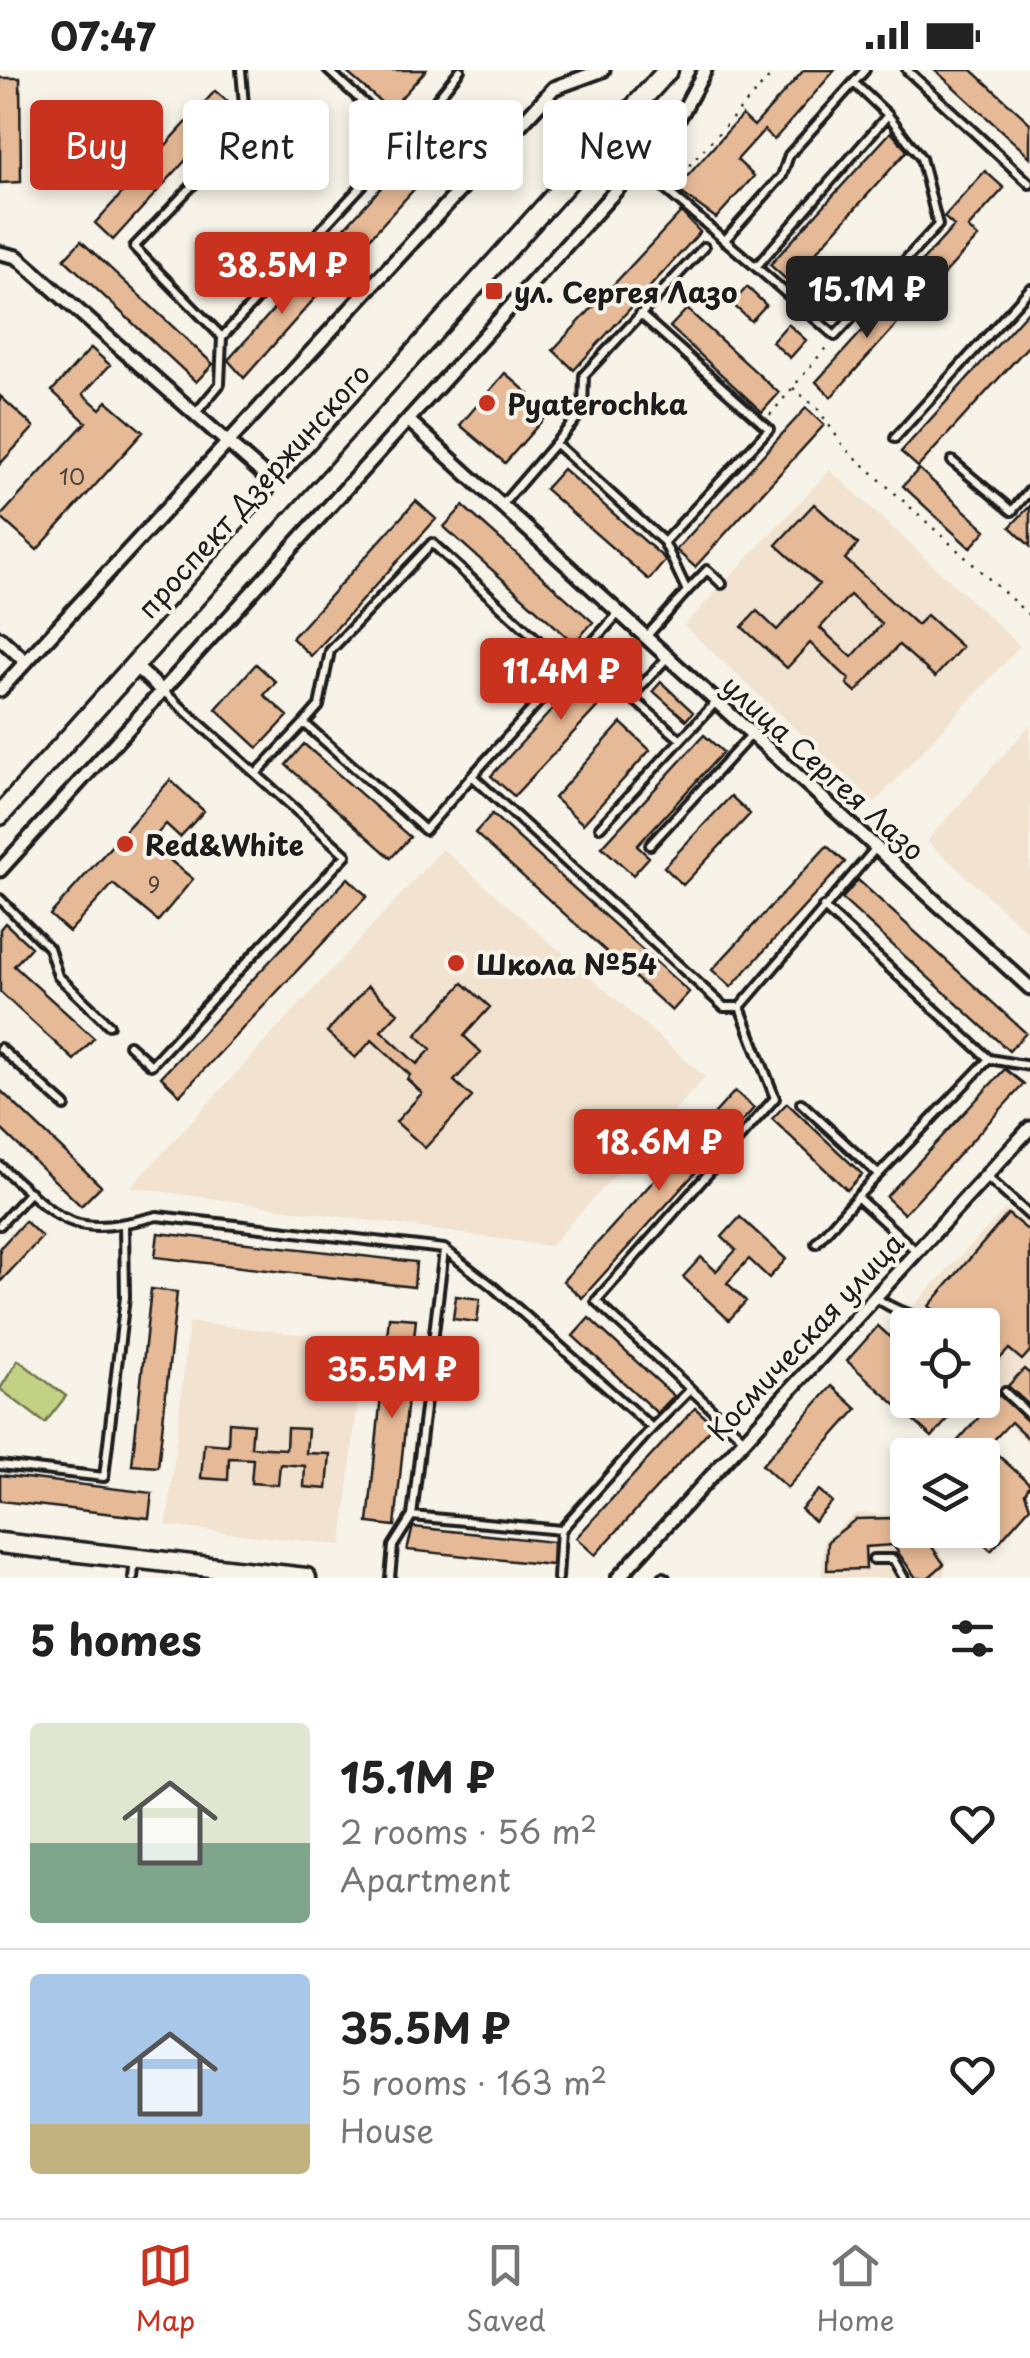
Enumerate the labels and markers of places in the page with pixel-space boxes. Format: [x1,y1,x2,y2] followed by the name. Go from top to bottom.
[190,232,374,317] pin: 38.5M ₽
[775,256,959,341] pin: 15.1M ₽
[514,270,737,313] place label: ул. Сергея Лазо
[483,280,505,302] marker: ул. Сергея Лазо
[507,382,688,425] place label: Pyaterochka
[476,392,498,414] marker: Pyaterochka
[469,638,653,723] pin: 11.4M ₽
[145,823,304,866] place label: Red&White
[114,833,136,855] marker: Red&White
[476,942,657,985] place label: Школа №54
[445,952,467,974] marker: Школа №54
[567,1109,751,1194] pin: 18.6M ₽
[300,1336,484,1421] pin: 35.5M ₽

